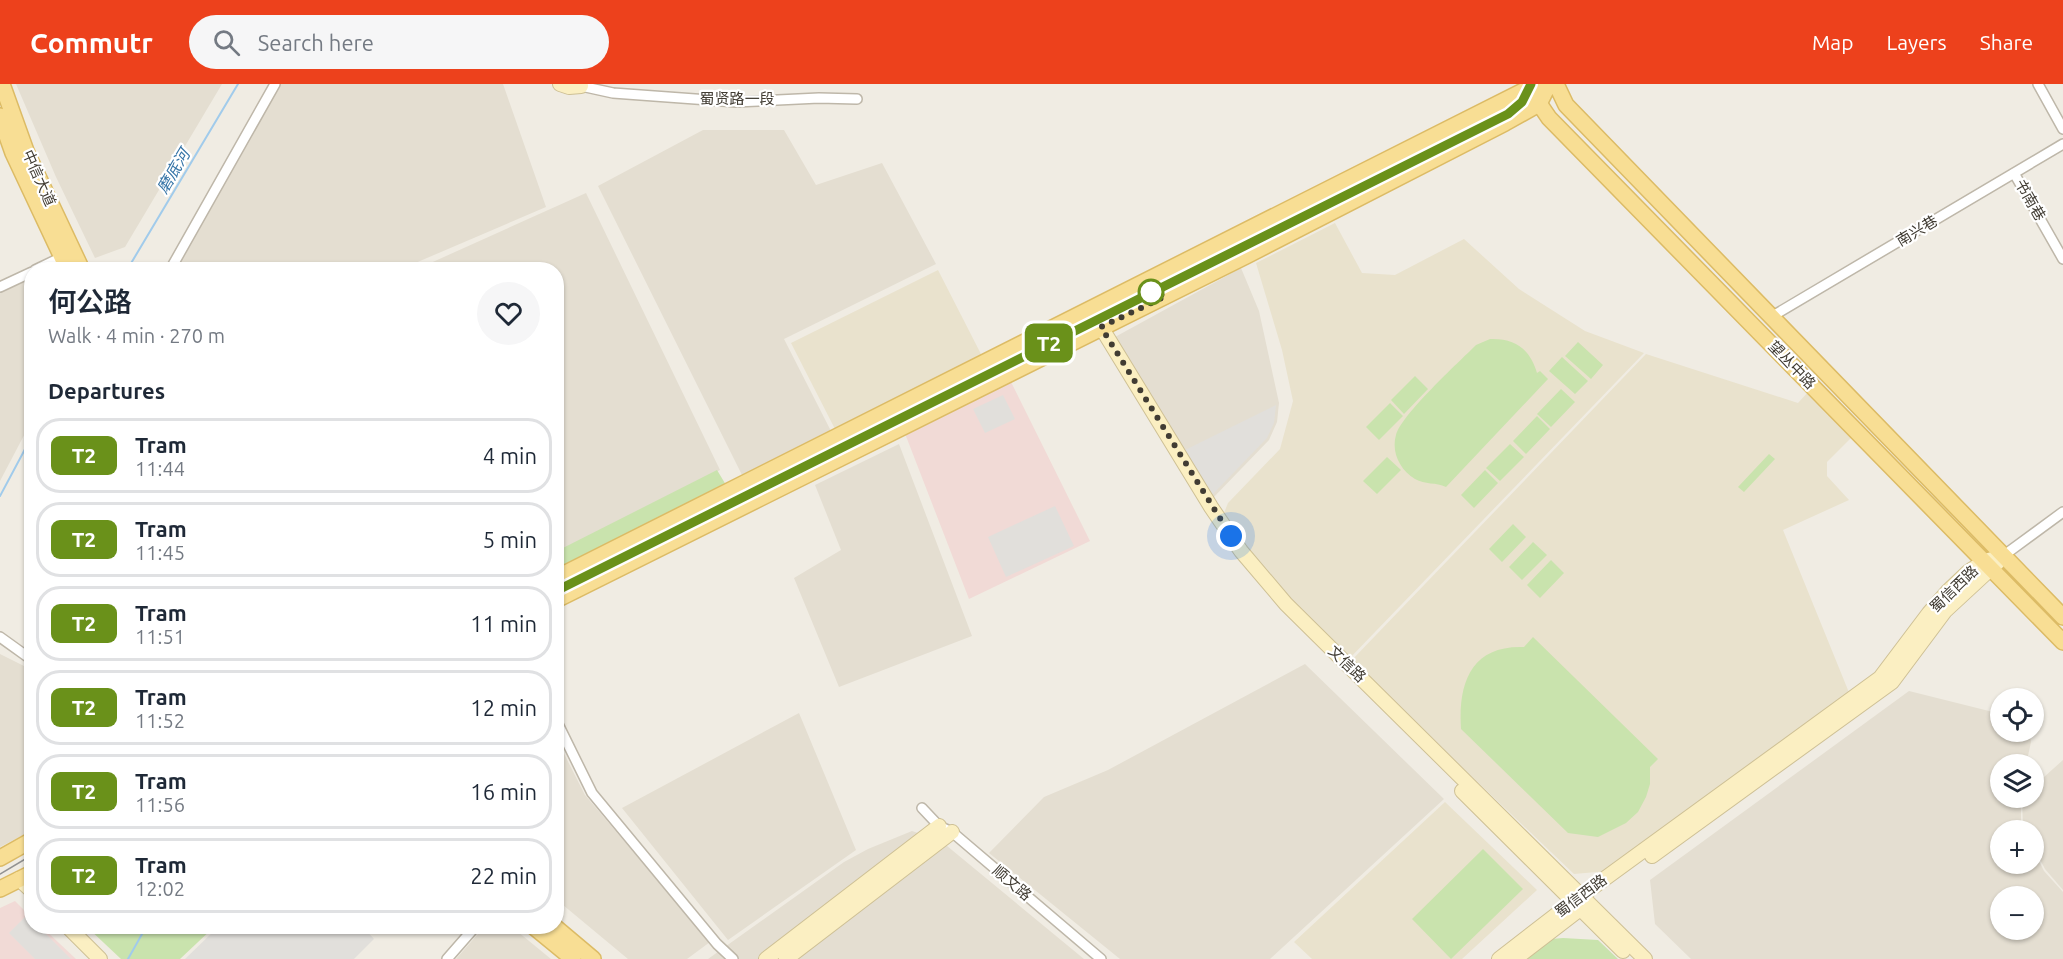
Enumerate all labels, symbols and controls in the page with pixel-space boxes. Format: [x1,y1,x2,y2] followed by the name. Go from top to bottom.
[189,15,609,69] search box
[210,26,243,59] icon: search
[30,27,153,58] text: Commutr
[258,30,374,55] text: Search here
[1812,30,1853,54] text: Map
[1886,30,1947,54] text: Layers
[1980,30,2033,54] text: Share
[699,90,775,107] street label: 蜀贤路一段
[153,143,195,196] water label: 磨底河
[19,147,59,209] street label: 中信大道
[2012,176,2049,223] street label: 书南巷
[1893,212,1940,249] street label: 南兴巷
[1138,279,1164,305] unlabelled marker
[477,282,540,345] button: heart
[48,286,132,317] text: 何公路
[48,324,225,347] text: Walk · 4 min · 270 m
[1022,324,1076,362] line badge: T2
[1037,331,1061,355] text: T2
[1765,337,1819,392] street label: 望丛中路
[48,378,165,403] text: Departures
[135,432,187,457] text: Tram
[72,443,96,467] text: T2
[483,443,537,468] text: 4 min
[135,457,185,480] text: 11:44
[135,516,187,541] text: Tram
[1216,521,1246,551] your location
[72,527,96,551] text: T2
[483,527,537,552] text: 5 min
[135,541,185,564] text: 11:45
[1926,562,1981,616] street label: 蜀信西路
[135,600,187,625] text: Tram
[72,611,96,635] text: T2
[470,611,537,636] text: 11 min
[135,625,185,648] text: 11:51
[1325,642,1369,685] street label: 文信路
[135,684,187,709] text: Tram
[1990,688,2044,940] map controls
[1990,688,2044,742] button: locate
[72,695,96,719] text: T2
[470,695,537,720] text: 12 min
[135,709,185,732] text: 11:52
[1990,754,2044,808] button: layers
[135,768,187,793] text: Tram
[72,779,96,803] text: T2
[470,779,537,804] text: 16 min
[135,793,185,816] text: 11:56
[1990,820,2044,874] button: +
[135,852,187,877] text: Tram
[990,862,1035,904] street label: 顺文路
[72,863,96,887] text: T2
[470,863,537,888] text: 22 min
[1552,871,1610,920] street label: 蜀信西路
[135,877,185,900] text: 12:02
[1990,886,2044,940] button: −

